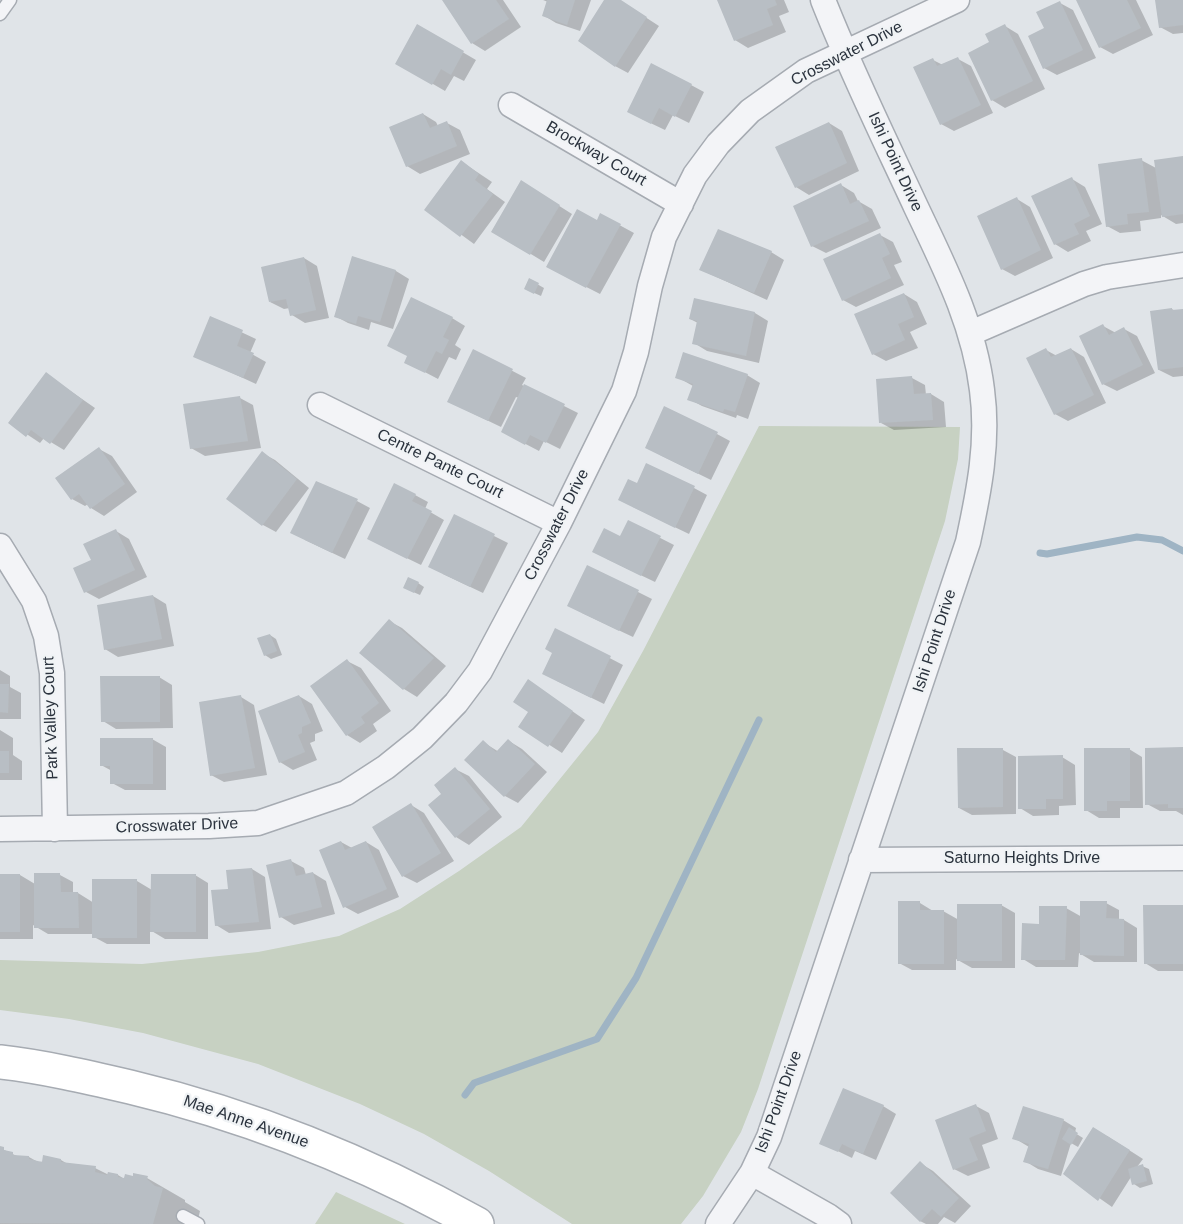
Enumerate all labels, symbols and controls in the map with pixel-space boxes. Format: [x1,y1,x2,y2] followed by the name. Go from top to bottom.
[788,18,906,90] street label: Crosswater Drive
[864,109,926,215] street label: Ishi Point Drive
[542,117,650,191] street label: Brockway Court
[374,425,506,503] street label: Centre Pante Court
[521,466,593,584] street label: Crosswater Drive
[909,587,961,695] street label: Ishi Point Drive
[39,656,63,780] street label: Park Valley Court
[115,814,239,838] street label: Crosswater Drive
[944,849,1100,869] street label: Saturno Heights Drive
[752,1048,806,1156] street label: Ishi Point Drive
[181,1092,311,1152] street label: Mae Anne Avenue

